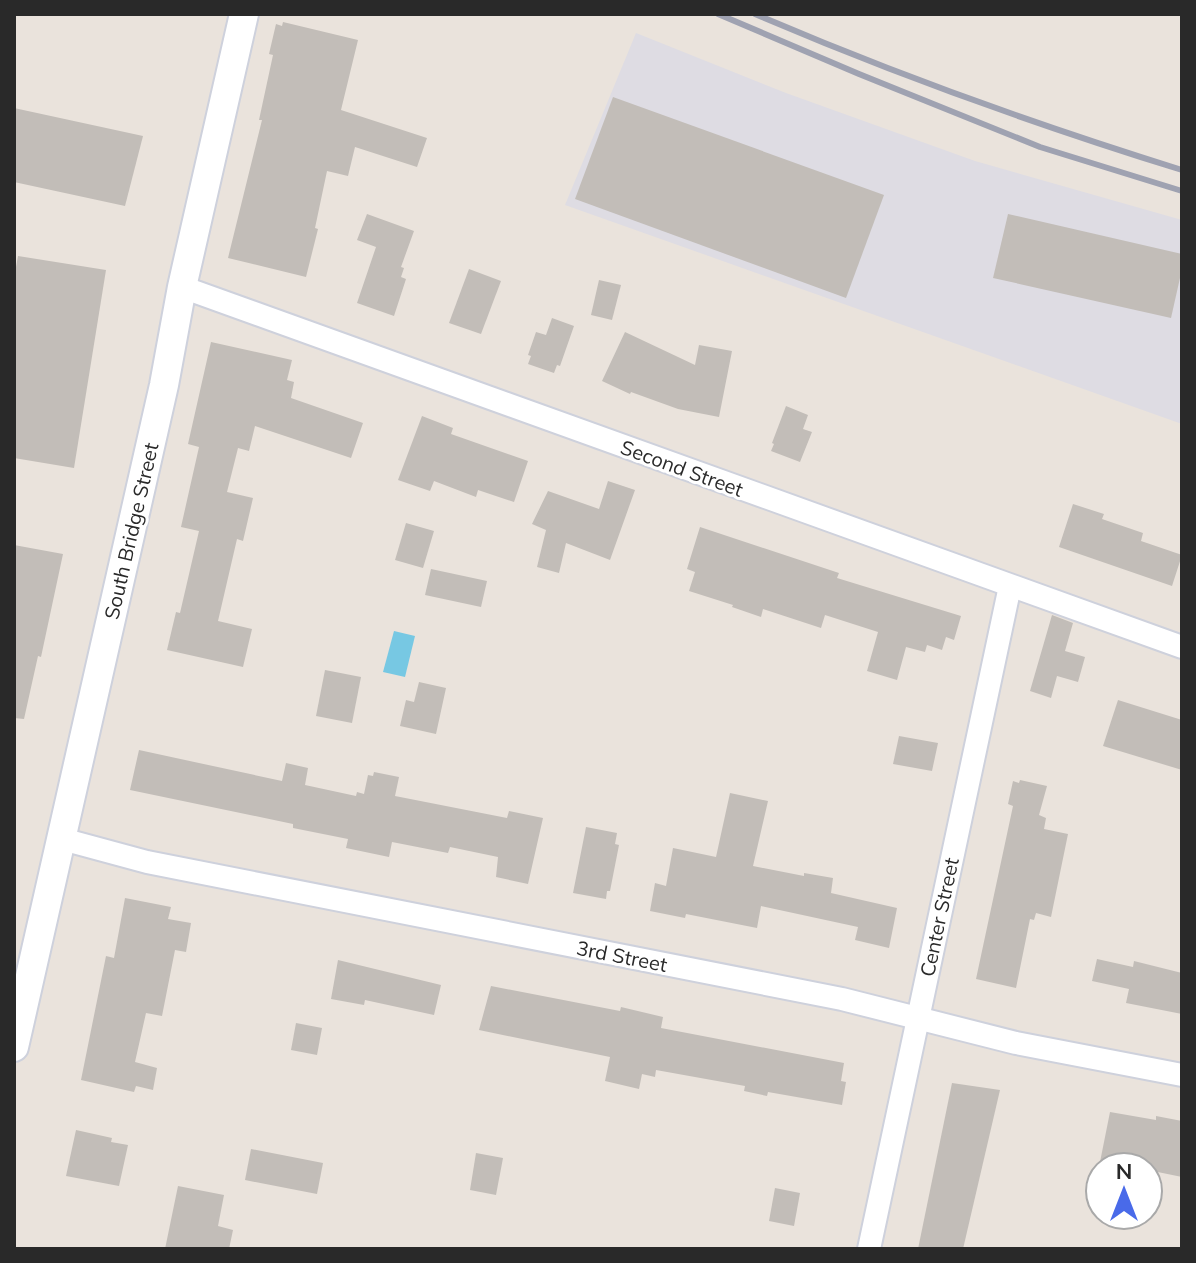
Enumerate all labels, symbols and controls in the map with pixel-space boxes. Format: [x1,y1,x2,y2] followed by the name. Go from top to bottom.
[617,434,747,502] street label: Second Street
[99,440,163,622] street label: South Bridge Street
[914,855,964,979] street label: Center Street
[575,935,669,977] street label: 3rd Street
[1084,1151,1164,1231] north arrow
[1116,1157,1132,1185] text: N

